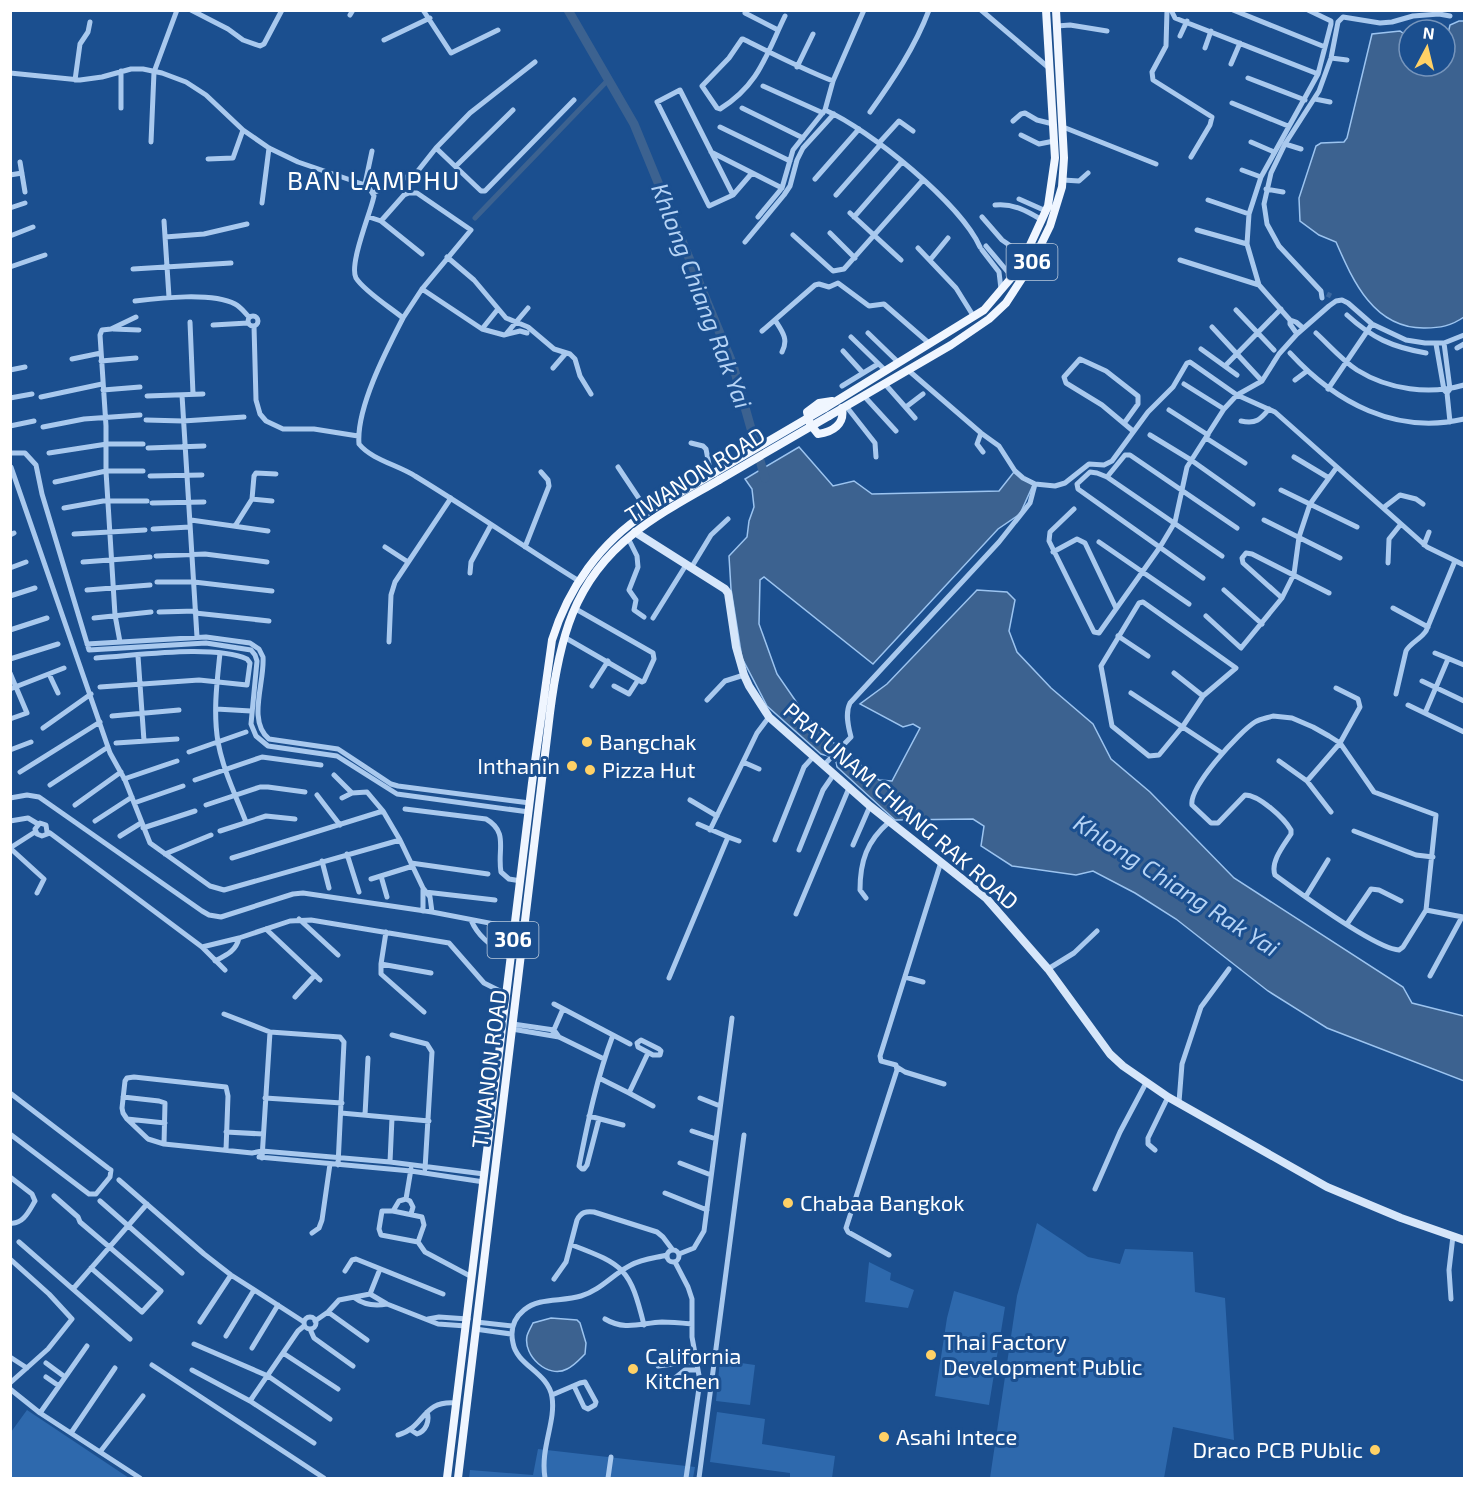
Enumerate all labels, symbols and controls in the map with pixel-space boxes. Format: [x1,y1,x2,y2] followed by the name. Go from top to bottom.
[1397,18,1457,78] north arrow
[1422,22,1436,43] text: N
[287,164,461,195] district label: BAN LAMPHU
[646,179,759,412] water label: Khlong Chiang Rak Yai
[1006,244,1058,280] road number: 306
[620,421,769,527] street label: TIWANON ROAD
[779,696,1024,914] street label: PRATUNAM CHIANG RAK ROAD
[599,728,697,754] place label: Bangchak
[580,735,594,749] marker: Bangchak
[477,752,560,778] place label: Inthanin
[602,756,695,782] place label: Pizza Hut
[565,759,579,773] marker: Inthanin
[583,763,597,777] marker: Pizza Hut
[1069,807,1285,962] water label: Khlong Chiang Rak Yai
[488,922,538,958] road number: 306
[465,988,511,1150] street label: TIWANON ROAD
[800,1189,964,1215] place label: Chabaa Bangkok
[781,1196,795,1210] marker: Chabaa Bangkok
[943,1328,1142,1379] place label: Thai Factory Development Public
[645,1342,741,1393] place label: California Kitchen
[924,1348,938,1362] marker: Thai Factory Development Public
[626,1362,640,1376] marker: California Kitchen
[896,1423,1017,1449] place label: Asahi Intece
[877,1430,891,1444] marker: Asahi Intece
[1193,1436,1363,1462] place label: Draco PCB PUblic
[1368,1443,1382,1457] marker: Draco PCB PUblic

